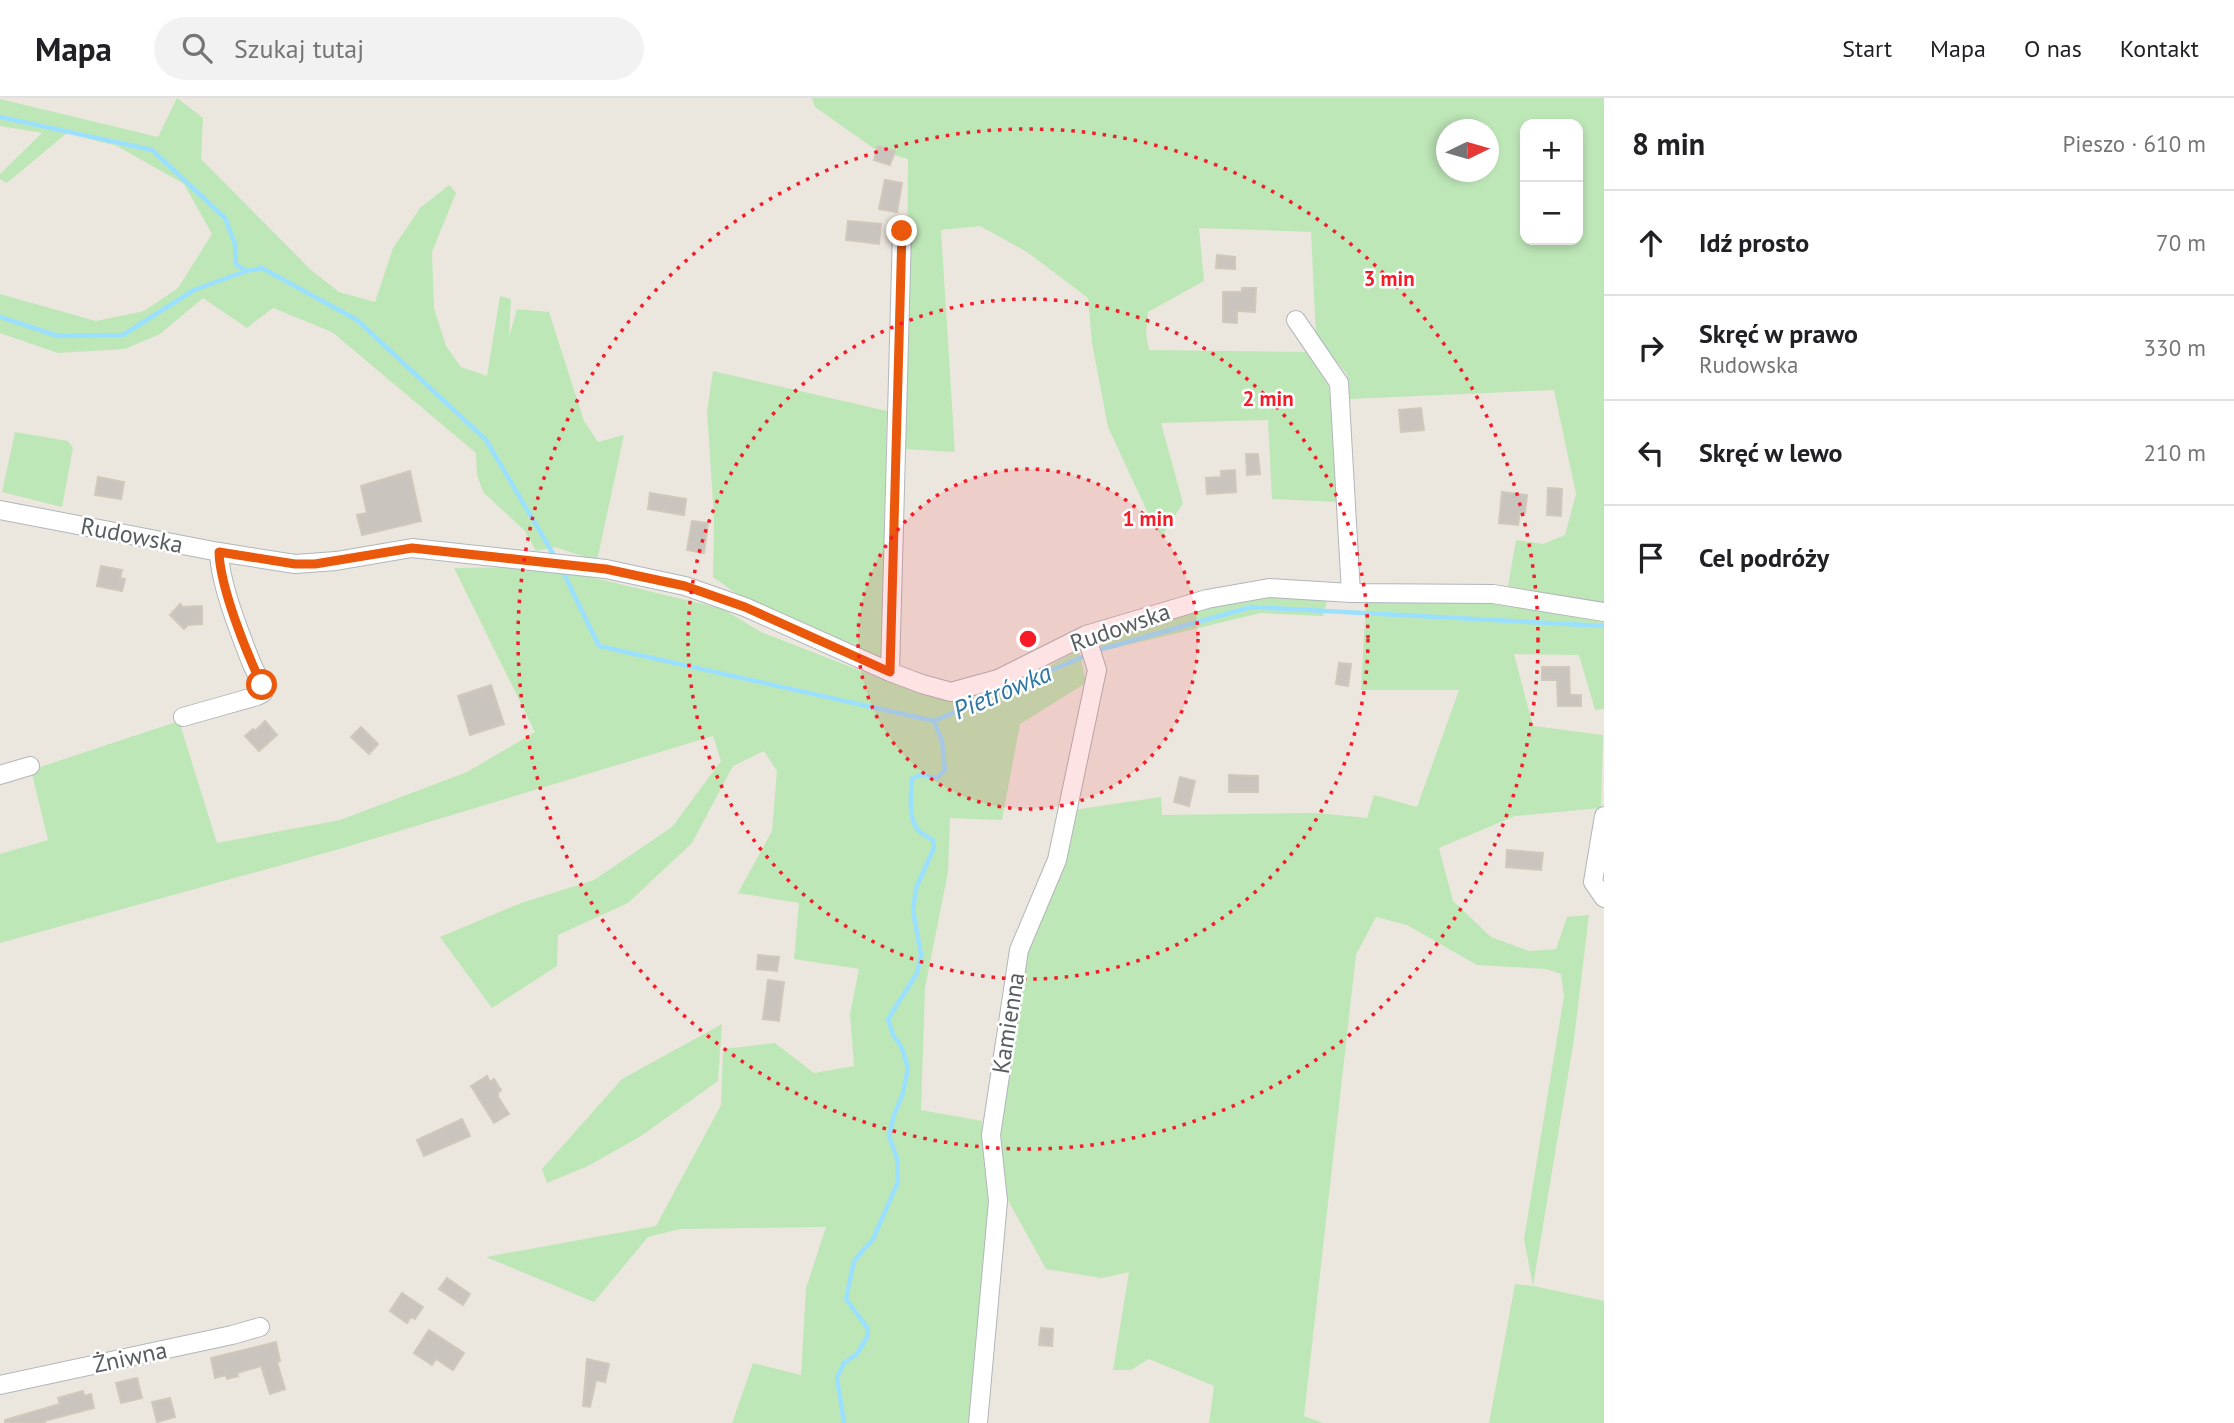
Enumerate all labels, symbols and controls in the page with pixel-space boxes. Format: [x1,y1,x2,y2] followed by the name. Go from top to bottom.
[154,17,644,80] search box
[35,27,112,70] text: Mapa
[178,29,216,67] icon: search
[234,32,364,65] text: Szukaj tutaj
[1842,33,1892,64] text: Start
[1930,33,1986,64] text: Mapa
[2024,33,2082,64] text: O nas
[2120,33,2199,64] text: Kontakt
[1436,119,1499,182] north arrow
[1520,119,1583,245] map controls
[1520,119,1583,182] button: +
[1632,124,1705,163] text: 8 min
[2063,129,2206,158] text: Pieszo · 610 m
[1520,182,1583,245] button: −
[886,215,917,246] route end
[1632,224,1670,262] icon: ahead
[1699,226,1809,259] text: Idź prosto
[2156,228,2206,257] text: 70 m
[1363,265,1415,292] text: 3 min
[1699,317,1858,350] text: Skręć w prawo
[1632,329,1670,367] icon: right
[2144,333,2206,362] text: 330 m
[1699,350,1798,379] text: Rudowska
[1242,385,1294,412] text: 2 min
[1632,434,1670,472] icon: left
[1699,436,1843,469] text: Skręć w lewo
[2144,438,2206,467] text: 210 m
[1122,505,1174,532] text: 1 min
[78,510,186,560] street label: Rudowska
[1632,539,1670,577] icon: arrive
[1699,541,1829,574] text: Cel podróży
[1066,595,1174,659] street label: Rudowska
[1016,627,1040,651] centre of rings
[948,655,1056,726] water label: Pietrówka
[246,669,277,700] route start
[985,970,1031,1076] street label: Kamienna
[90,1334,170,1380] street label: Żniwna

